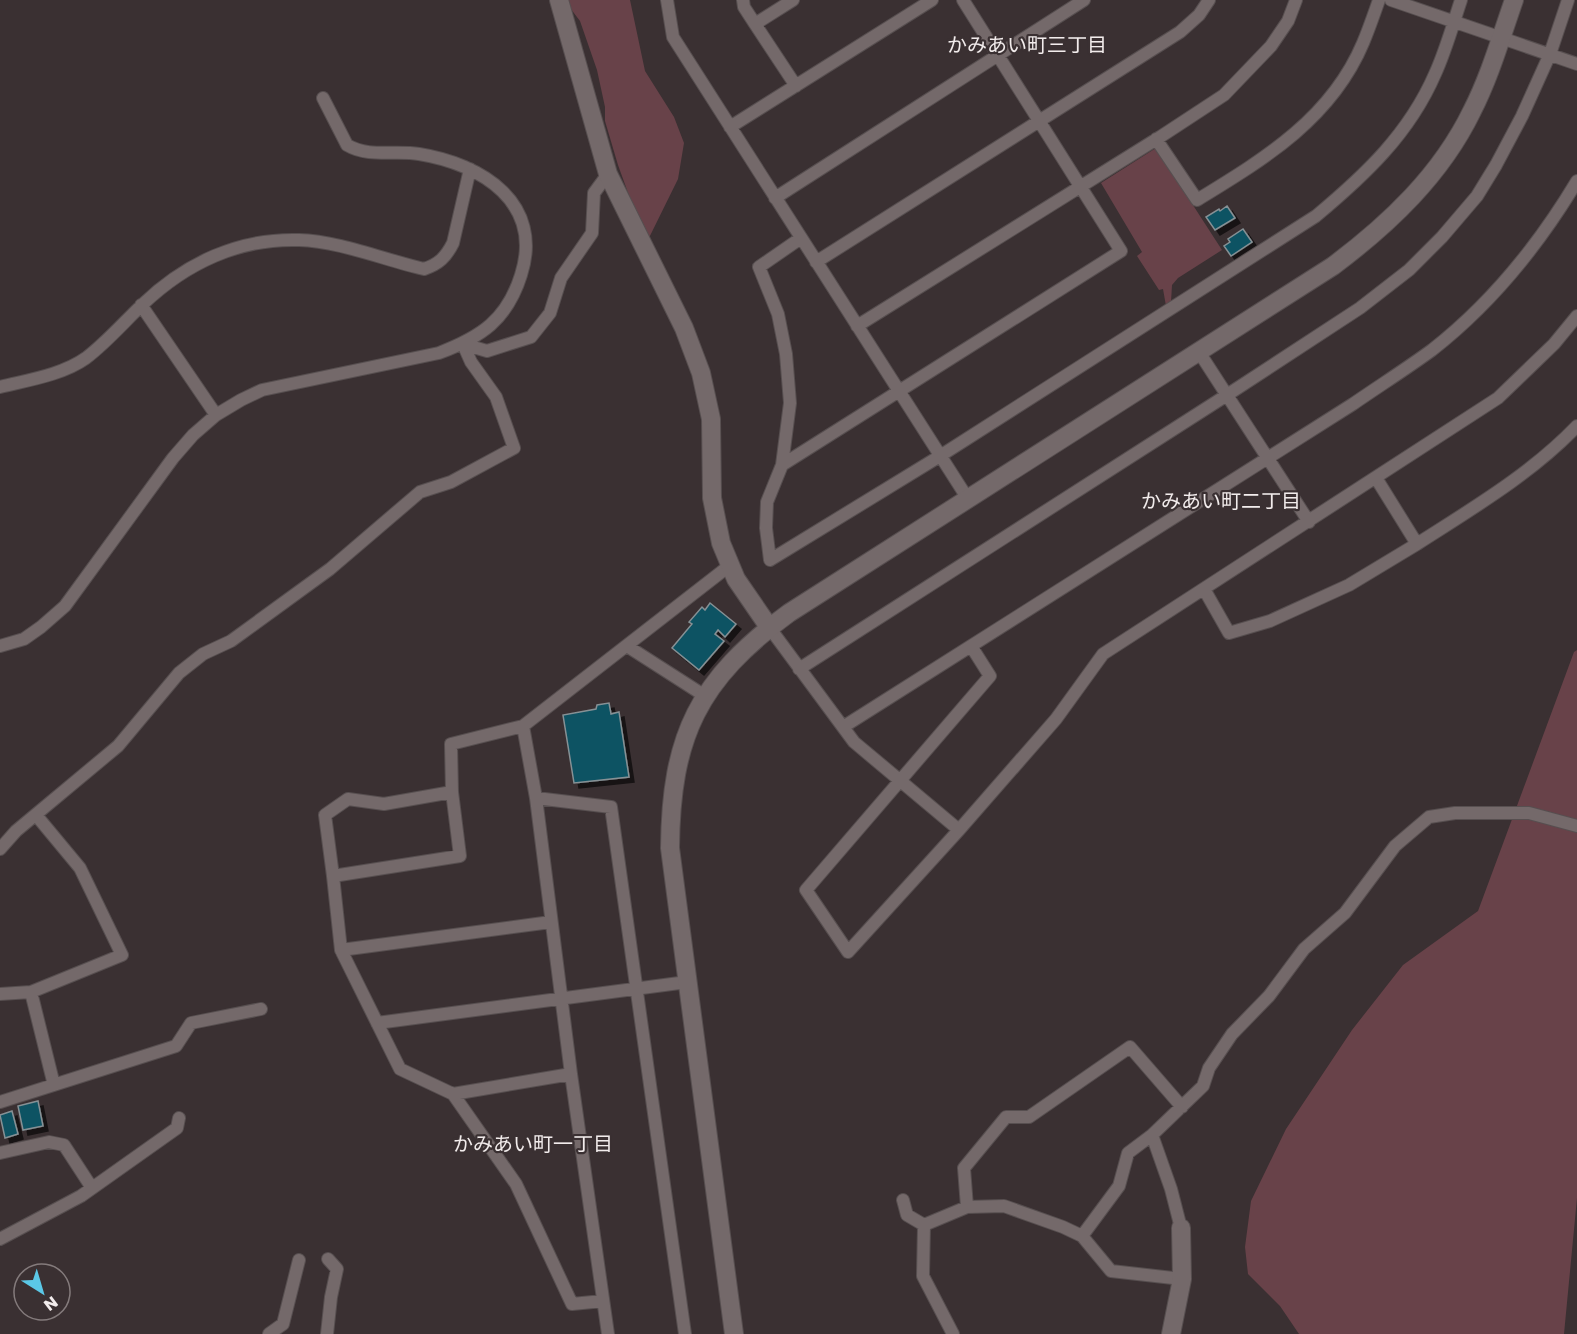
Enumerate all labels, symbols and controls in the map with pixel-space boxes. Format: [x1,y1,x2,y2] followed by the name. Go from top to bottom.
[947,31,1107,59] district label: かみあい町三丁目
[1141,487,1301,515] district label: かみあい町二丁目
[453,1130,613,1158] district label: かみあい町一丁目
[12,1262,72,1322] north arrow
[39,1291,62,1316] text: N

